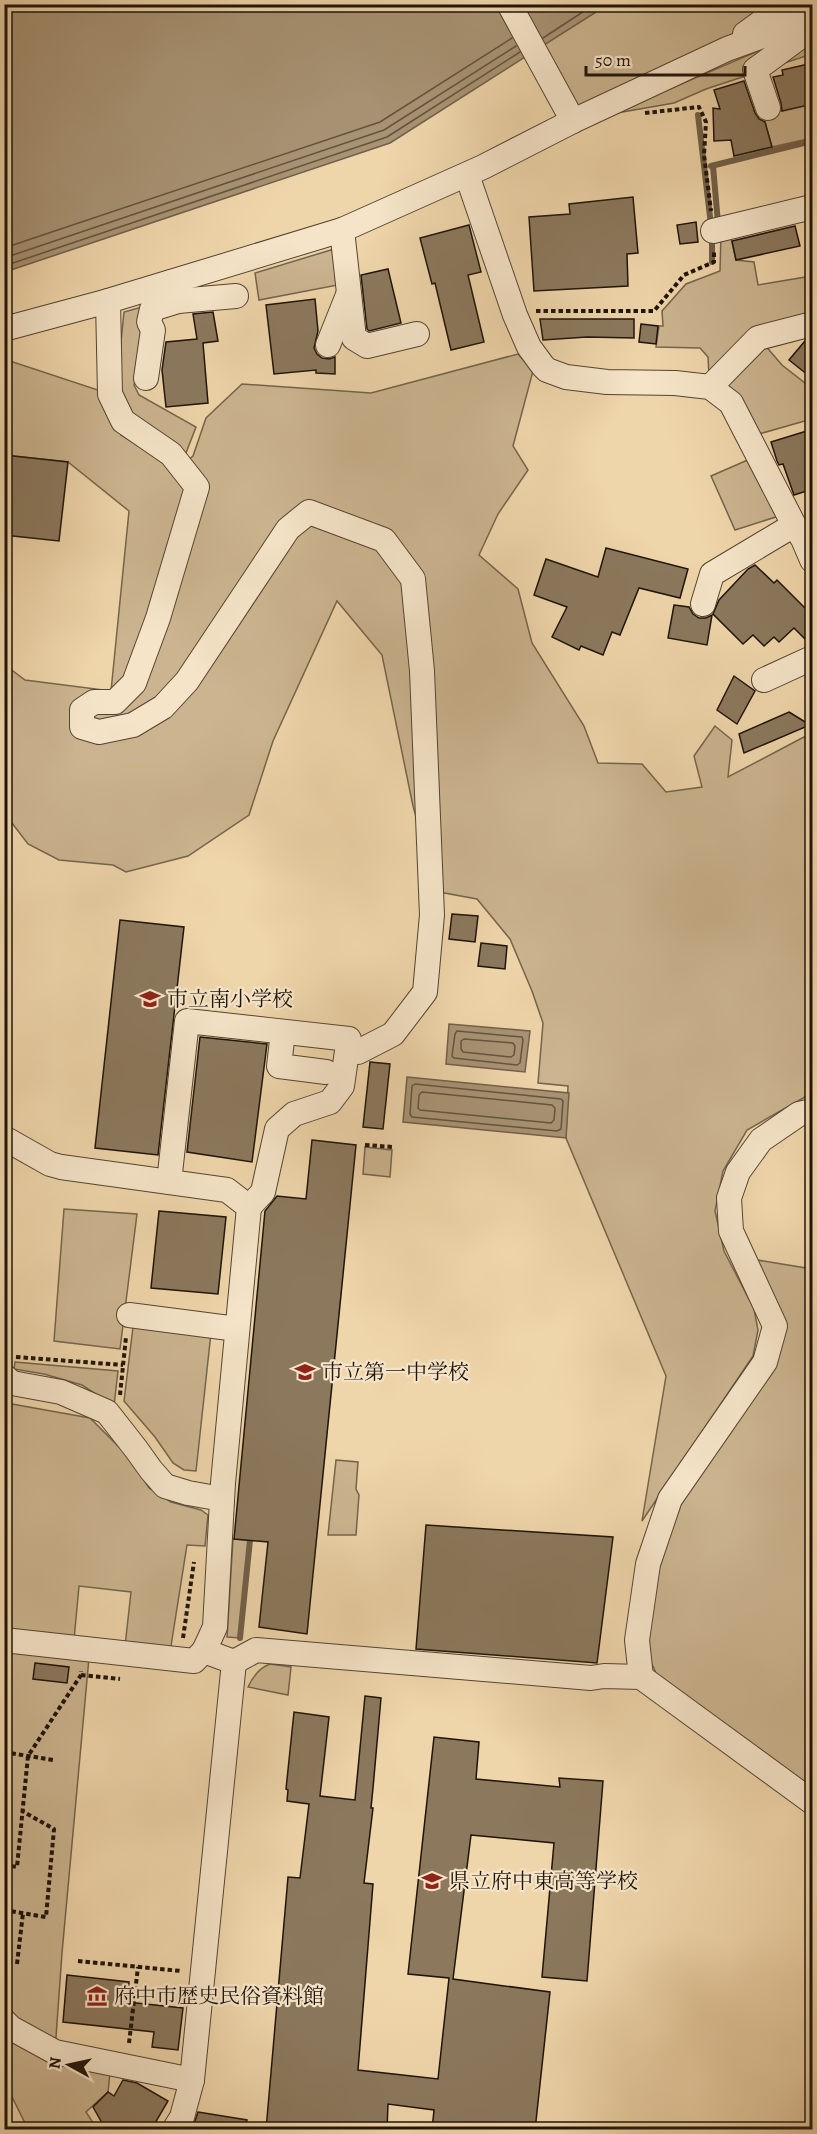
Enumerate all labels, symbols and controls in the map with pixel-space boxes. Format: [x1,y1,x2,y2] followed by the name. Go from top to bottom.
[586,39,745,77] scale bar
[595,48,631,72] text: 50 m
[167,985,293,1013] place label: 市立南小学校
[138,987,162,1011] school or university icon: 市立南小学校
[322,1358,469,1386] place label: 市立第一中学校
[293,1360,317,1384] school or university icon: 市立第一中学校
[449,1867,638,1895] place label: 県立府中東高等学校
[420,1869,444,1893] school or university icon: 県立府中東高等学校
[114,1982,324,2010] place label: 府中市歴史民俗資料館
[85,1984,109,2008] museum icon: 府中市歴史民俗資料館
[39,2035,99,2095] north arrow
[43,2055,67,2070] text: N

